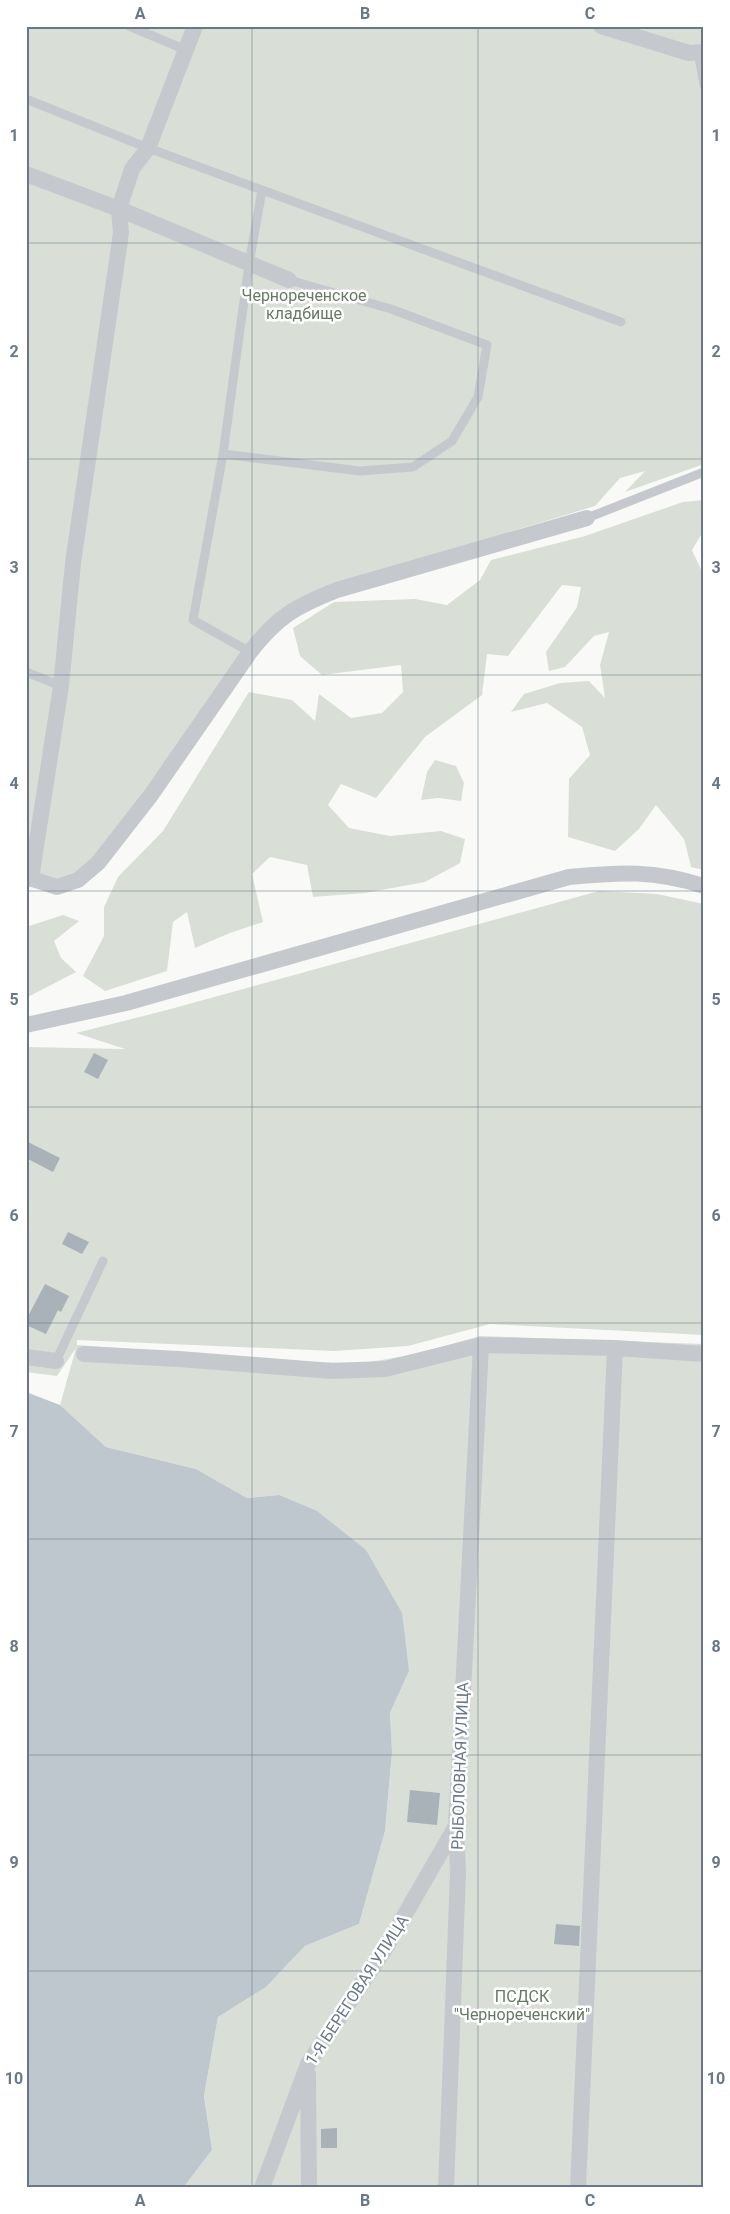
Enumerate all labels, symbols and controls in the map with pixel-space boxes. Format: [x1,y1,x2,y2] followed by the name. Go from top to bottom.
[135,4,146,23] text: A
[360,4,370,23] text: B
[585,4,595,23] text: C
[9,126,19,145] text: 1
[711,126,721,145] text: 1
[241,286,367,323] park label: Чернореченское кладбище
[9,342,19,361] text: 2
[711,342,721,361] text: 2
[9,558,19,577] text: 3
[711,558,721,577] text: 3
[9,774,19,793] text: 4
[711,774,721,793] text: 4
[9,990,19,1009] text: 5
[711,990,721,1009] text: 5
[9,1206,19,1225] text: 6
[711,1206,721,1225] text: 6
[9,1422,19,1441] text: 7
[711,1422,721,1441] text: 7
[9,1637,19,1656] text: 8
[711,1637,721,1656] text: 8
[448,1681,472,1850] street label: РЫБОЛОВНАЯ УЛИЦА
[9,1853,19,1872] text: 9
[711,1853,721,1872] text: 9
[302,1911,413,2068] street label: 1-Я БЕРЕГОВАЯ УЛИЦА
[454,1987,590,2024] park label: ПСДСК "Чернореченский"
[5,2069,23,2088] text: 10
[707,2069,725,2088] text: 10
[135,2191,146,2210] text: A
[360,2191,370,2210] text: B
[585,2191,595,2210] text: C

